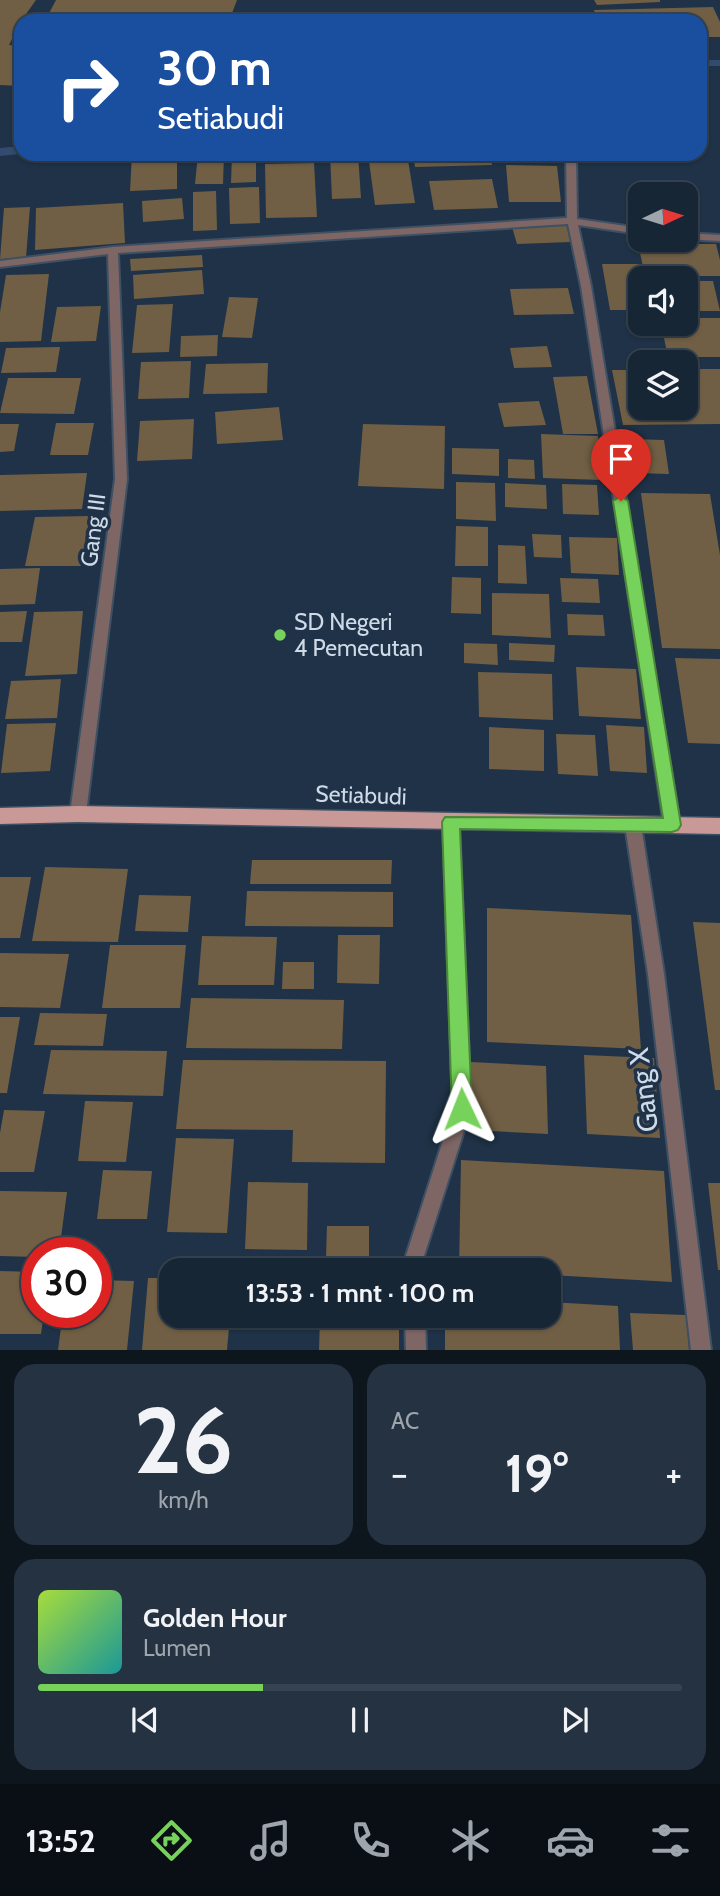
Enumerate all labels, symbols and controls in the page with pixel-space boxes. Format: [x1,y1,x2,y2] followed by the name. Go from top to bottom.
[157,38,272,97] text: 30 m
[42,42,133,133] icon: right
[157,98,284,137] text: Setiabudi
[628,182,698,252] north arrow
[628,182,698,420] map controls
[628,266,698,336] button: sound
[628,350,698,420] button: layers
[591,429,651,501] pin
[602,440,640,478] icon: arrive
[75,492,111,568] street label: Gang III
[294,608,423,662] place label: SD Negeri 4 Pemecutan
[272,627,288,643] marker: SD Negeri 4 Pemecutan
[315,779,407,811] street label: Setiabudi
[621,1045,665,1134] street label: Gang X
[425,1072,499,1146] position arrow
[21,1237,112,1328] speed limit sign: 30
[246,1277,474,1309] text: 13:53 · 1 mnt · 100 m
[134,1385,233,1496] text: 26
[391,1407,419,1435] text: AC
[505,1442,568,1505] text: 19°
[391,1450,408,1497] text: −
[665,1450,682,1497] text: +
[158,1486,209,1514] text: km/h
[143,1602,286,1634] text: Golden Hour
[143,1634,211,1662] text: Lumen
[126,1701,164,1739] icon: previous
[341,1701,379,1739] icon: pause
[556,1701,594,1739] icon: next
[147,1816,196,1865] icon: directions
[246,1816,295,1865] icon: music
[346,1816,395,1865] icon: phone
[446,1816,495,1865] icon: climate
[546,1816,595,1865] icon: car
[646,1816,695,1865] icon: filters
[25,1821,96,1860] text: 13:52

